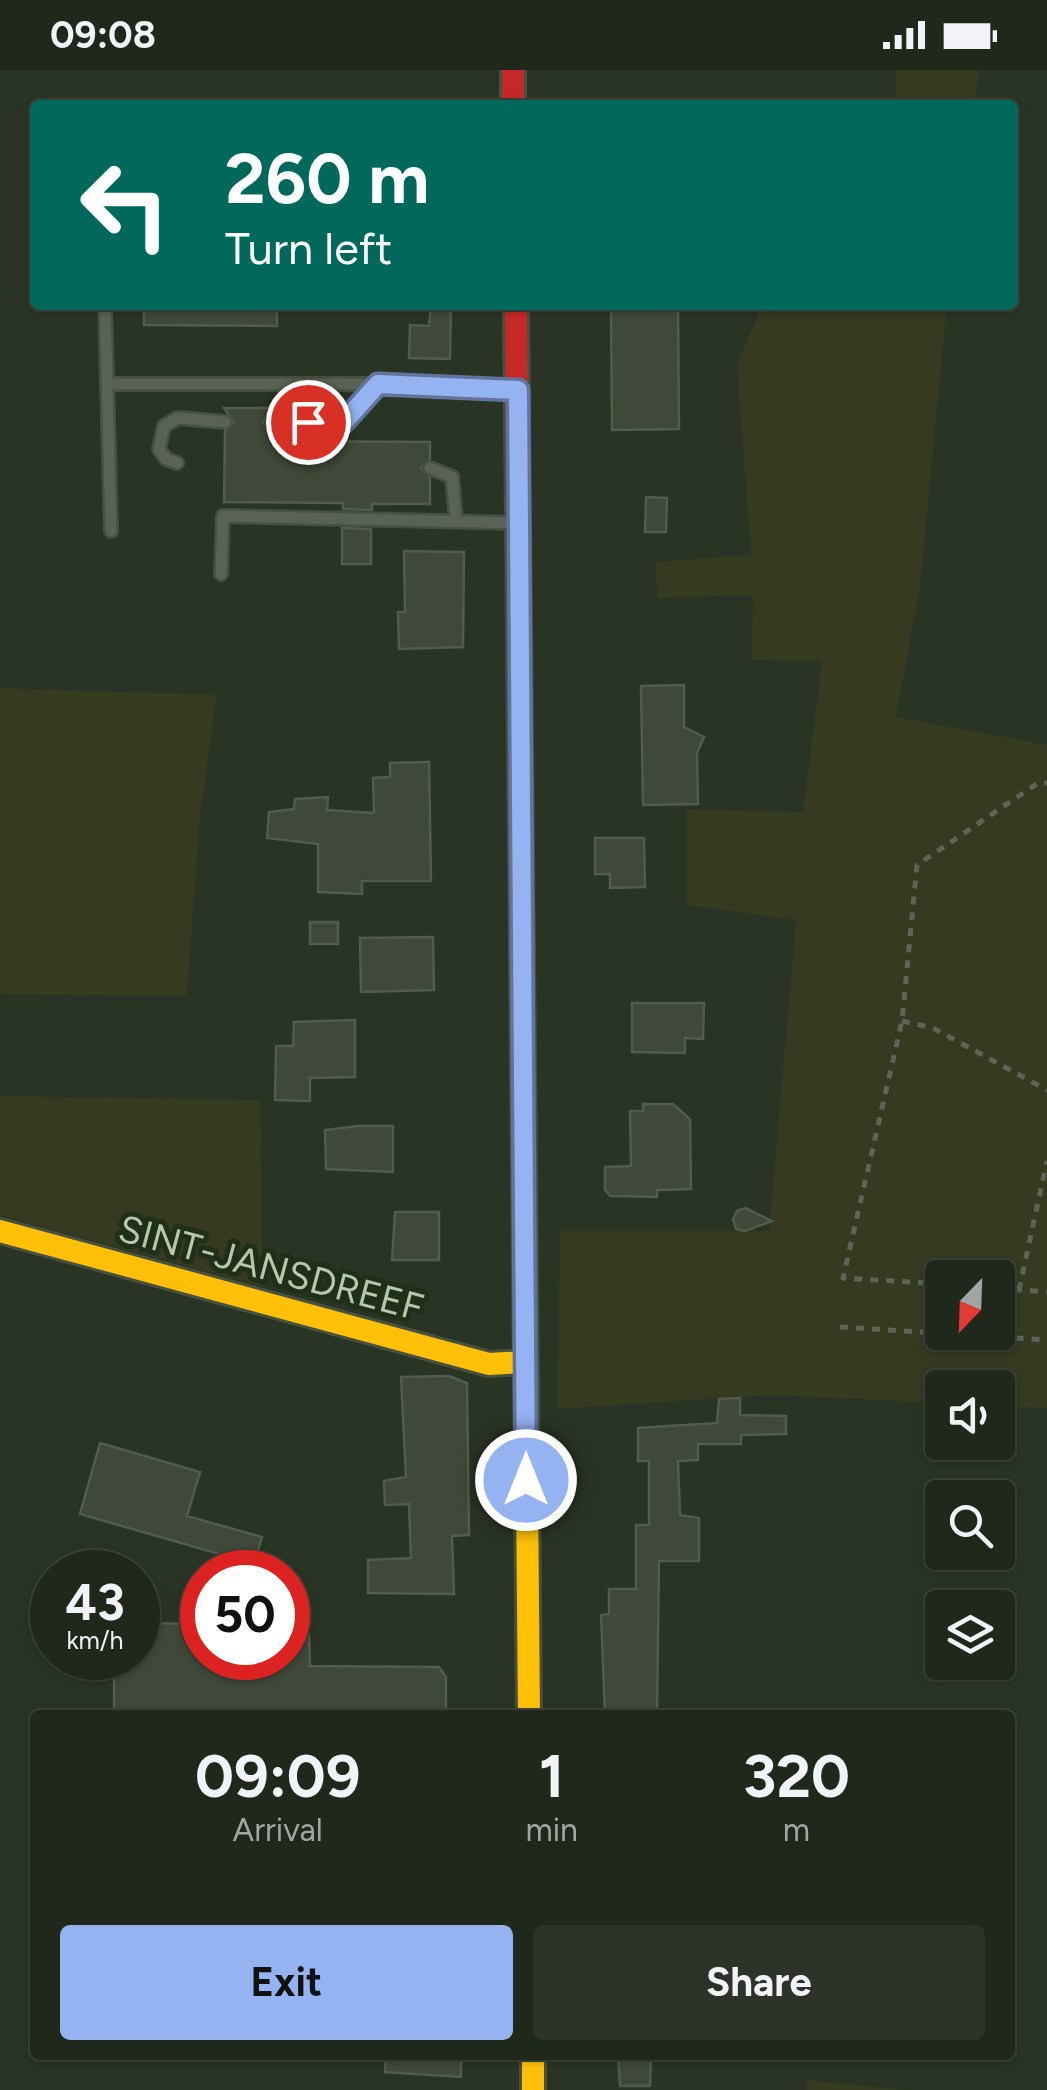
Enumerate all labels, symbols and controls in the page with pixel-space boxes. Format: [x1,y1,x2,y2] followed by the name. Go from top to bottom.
[50,12,156,58] text: 09:08
[225,136,429,221] text: 260 m
[60,140,190,270] icon: left
[225,221,392,275] text: Turn left
[266,380,351,465] pin
[281,395,336,450] icon: arrive
[114,1205,428,1331] street label: SINT-JANSDREEF
[925,1260,1015,1350] north arrow
[925,1260,1015,1680] map controls
[925,1370,1015,1460] button: sound
[474,1428,578,1532] position arrow
[925,1480,1015,1570] button: search
[180,1550,310,1680] speed limit sign: 50
[65,1572,125,1633] text: 43
[925,1590,1015,1680] button: layers
[66,1625,124,1655] text: km/h
[195,1740,360,1812] text: 09:09
[539,1740,564,1812] text: 1
[743,1740,850,1812] text: 320
[233,1811,323,1849] text: Arrival
[525,1811,578,1849] text: min
[783,1811,810,1849] text: m
[60,1925,513,2040] button: Exit
[533,1925,985,2040] button: Share

